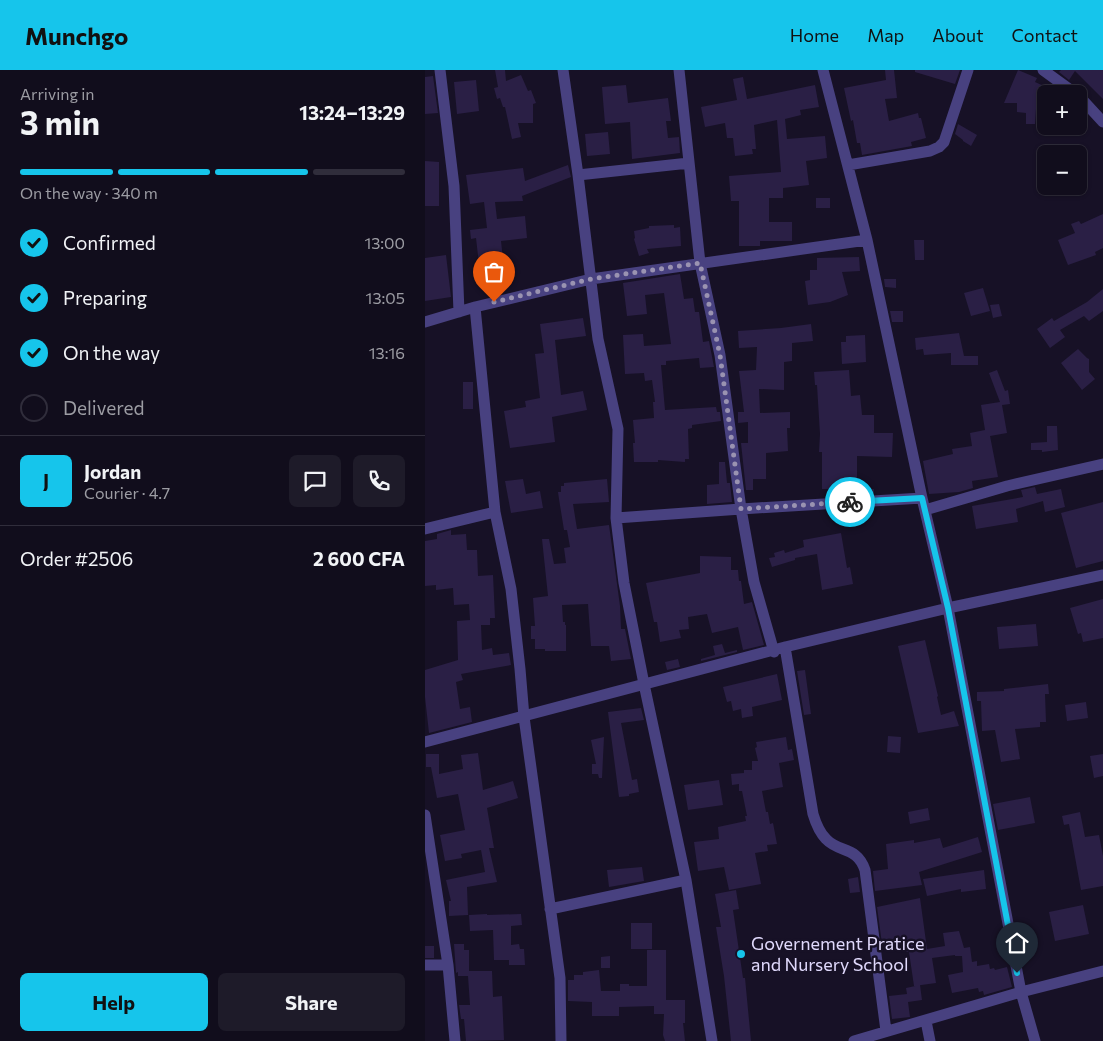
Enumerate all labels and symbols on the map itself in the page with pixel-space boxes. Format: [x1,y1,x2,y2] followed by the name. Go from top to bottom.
[473,251,515,302] pin
[825,477,875,527] courier
[996,922,1038,973] pin
[751,932,925,975] place label: Governement Pratice and Nursery School
[735,948,747,960] marker: Governement Pratice and Nursery School

